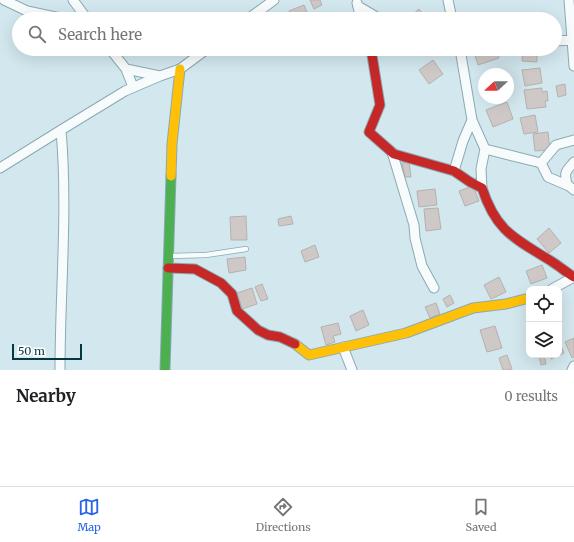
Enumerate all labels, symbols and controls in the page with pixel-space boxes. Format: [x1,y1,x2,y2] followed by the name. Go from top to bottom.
[12,12,562,56] search box
[26,23,48,45] icon: search
[58,25,142,44] text: Search here
[478,68,514,104] north arrow
[526,286,562,358] map controls
[526,286,562,322] button: locate
[526,322,562,358] button: layers
[12,342,82,361] scale bar
[18,344,45,358] text: 50 m
[16,385,76,407] text: Nearby
[504,388,558,405] text: 0 results
[77,496,101,534] tab: Map
[256,496,311,534] tab: Directions
[465,496,497,534] tab: Saved

